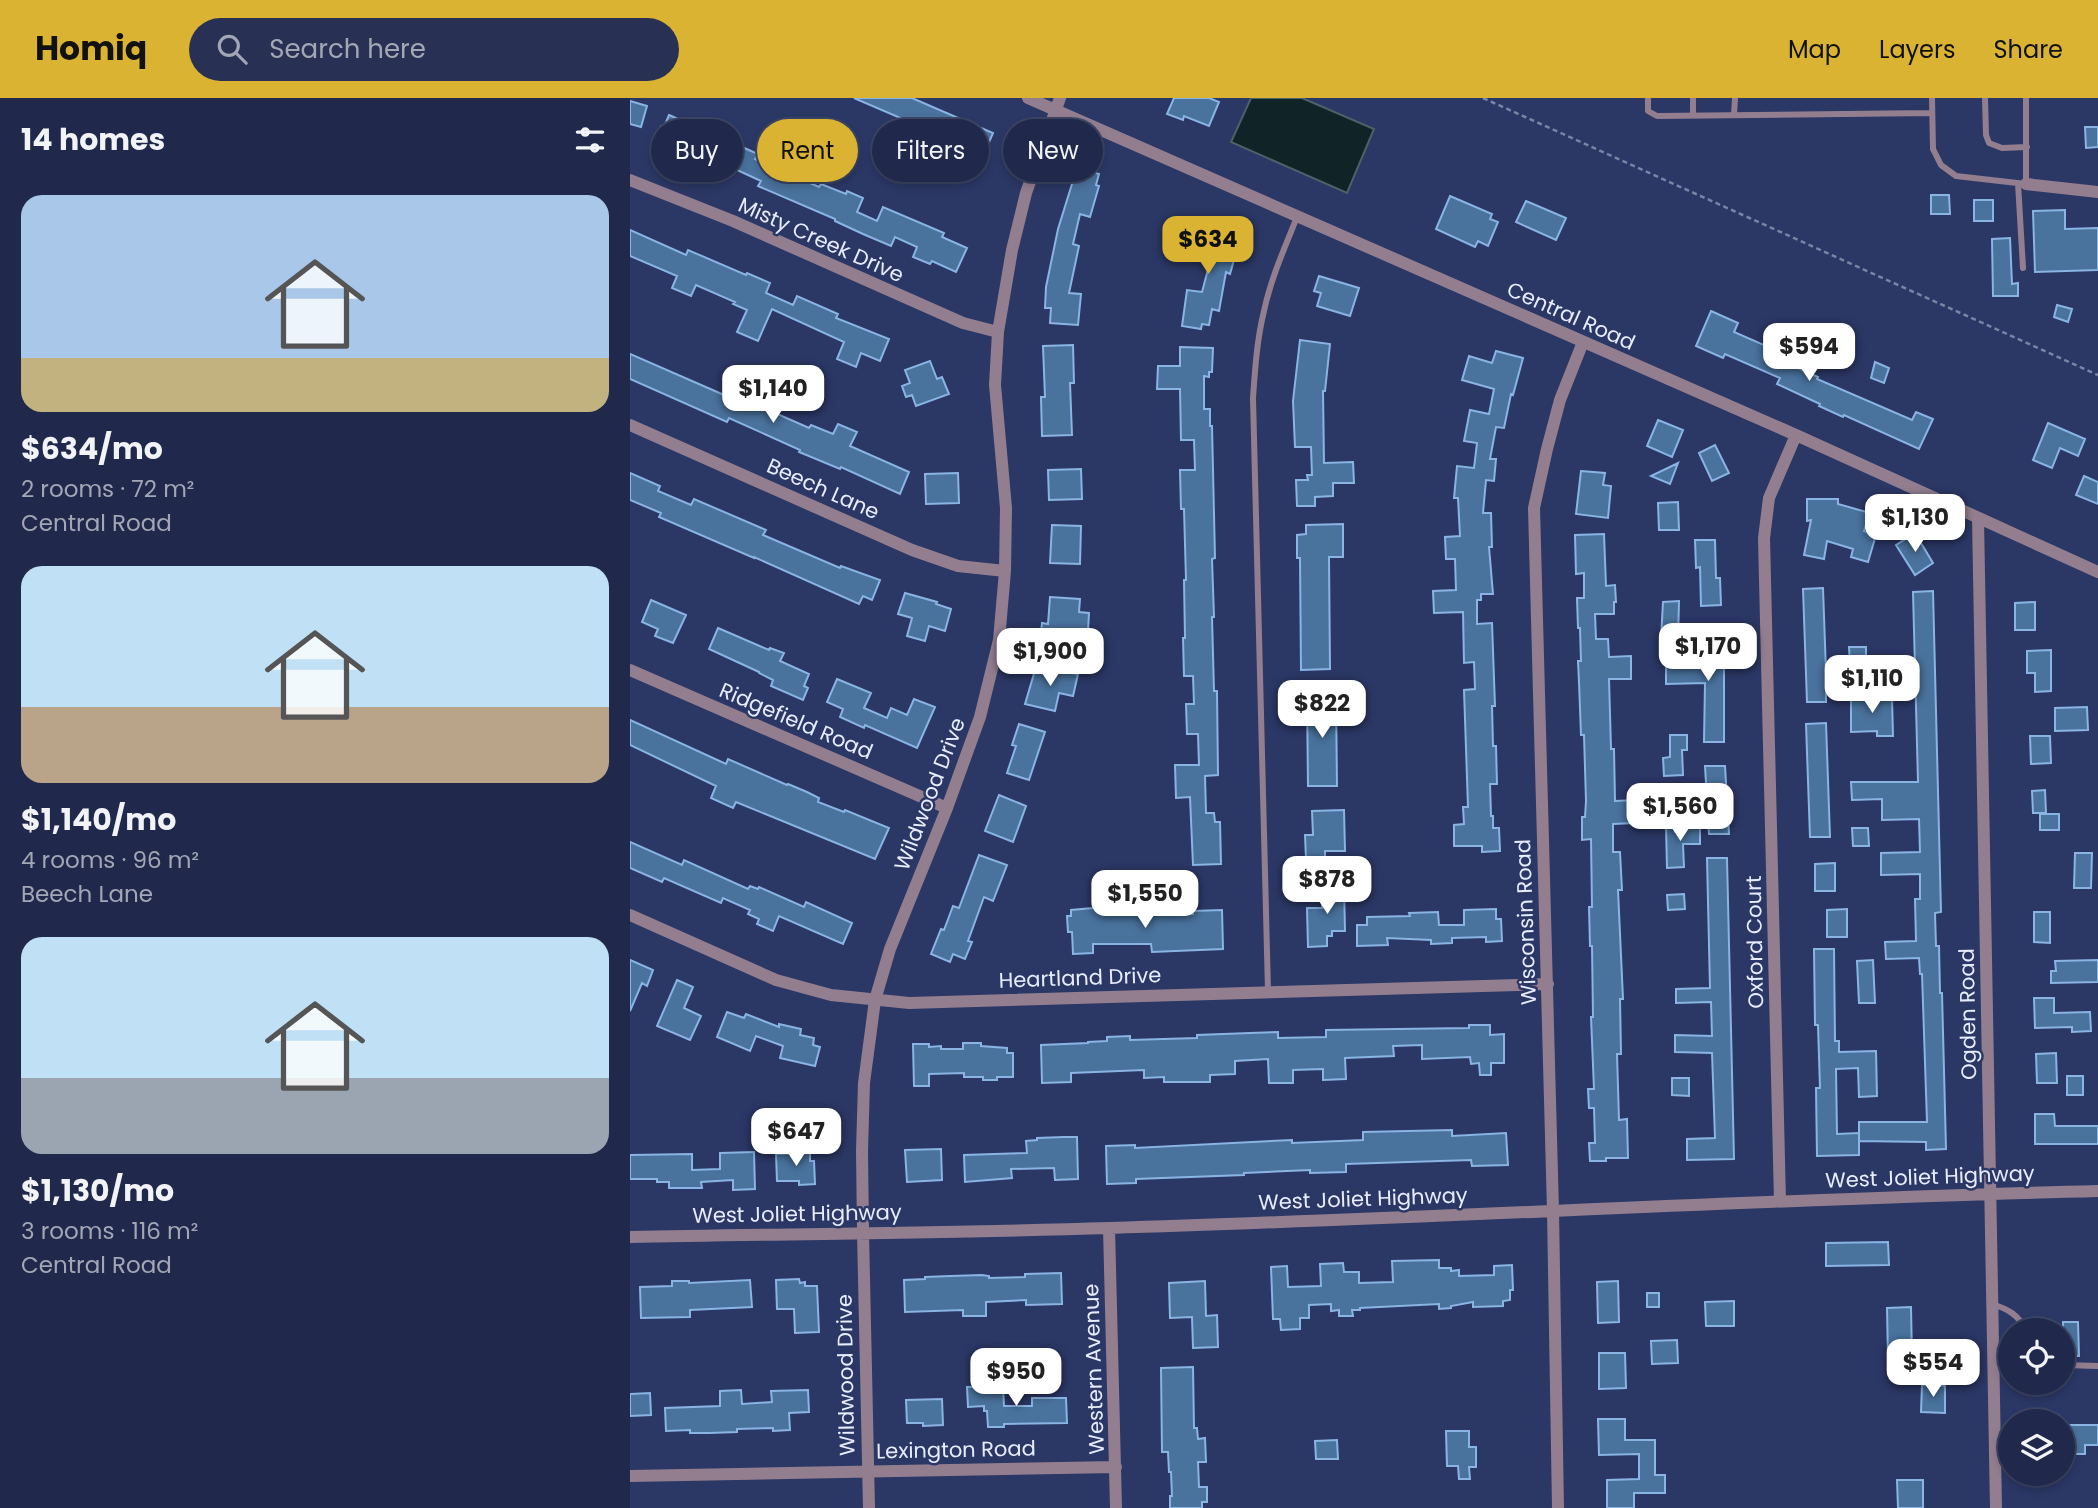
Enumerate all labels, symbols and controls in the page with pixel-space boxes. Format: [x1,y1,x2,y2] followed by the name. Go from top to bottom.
[189,18,679,81] search box
[35,25,147,72] text: Homiq
[213,30,251,68] icon: search
[269,31,426,67] text: Search here
[1788,33,1841,66] text: Map
[1879,33,1955,66] text: Layers
[1993,33,2063,66] text: Share
[21,118,165,161] text: 14 homes
[651,119,743,182] chip: Buy
[757,119,858,182] chip: Rent
[872,119,989,182] chip: Filters
[1003,119,1103,182] chip: New
[571,121,609,159] icon: filters
[734,190,909,289] street label: Misty Creek Drive
[1167,216,1249,276] pin: $634
[1178,223,1238,255] text: $634
[252,241,378,367] icon: home
[1502,274,1640,357] street label: Central Road
[1768,324,1850,383] pin: $594
[1779,330,1839,362] text: $594
[716,366,830,425] pin: $1,140
[738,372,808,404] text: $1,140
[21,427,163,470] text: $634/mo
[762,451,884,526] street label: Beech Lane
[21,473,194,505] text: 2 rooms · 72 m²
[1858,494,1972,554] pin: $1,130
[1881,501,1949,533] text: $1,130
[21,507,172,539] text: Central Road
[252,612,378,738] icon: home
[1651,624,1765,683] pin: $1,170
[993,628,1107,688] pin: $1,900
[1675,630,1741,662] text: $1,170
[1013,635,1087,667] text: $1,900
[1815,656,1929,715] pin: $1,110
[1841,662,1903,694] text: $1,110
[715,675,877,766] street label: Ridgefield Road
[1281,680,1363,740] pin: $822
[1294,687,1350,719] text: $822
[887,713,972,874] street label: Wildwood Drive
[1623,784,1737,843] pin: $1,560
[1643,790,1717,822] text: $1,560
[21,798,176,841] text: $1,140/mo
[1508,839,1543,1005] street label: Wisconsin Road
[21,844,199,876] text: 4 rooms · 96 m²
[1286,856,1368,916] pin: $878
[1298,863,1356,895] text: $878
[1088,870,1202,930] pin: $1,550
[1739,875,1770,1009] street label: Oxford Court
[1107,877,1183,909] text: $1,550
[21,878,153,910] text: Beech Lane
[1952,948,1983,1080] street label: Ogden Road
[998,960,1162,995] street label: Heartland Drive
[252,983,378,1109] icon: home
[755,1108,837,1168] pin: $647
[767,1115,825,1147] text: $647
[1825,1158,2035,1195] street label: West Joliet Highway
[21,1169,174,1212] text: $1,130/mo
[1258,1180,1468,1217] street label: West Joliet Highway
[692,1197,902,1230] street label: West Joliet Highway
[21,1215,198,1247] text: 3 rooms · 116 m²
[21,1249,172,1281] text: Central Road
[1076,1283,1111,1455] street label: Western Avenue
[830,1294,861,1456] street label: Wildwood Drive
[1998,1318,2075,1486] map controls
[1998,1318,2075,1395] button: locate
[1892,1340,1974,1399] pin: $554
[1903,1346,1963,1378] text: $554
[975,1348,1057,1408] pin: $950
[986,1355,1046,1387] text: $950
[1998,1409,2075,1486] button: layers
[876,1434,1036,1465] street label: Lexington Road

